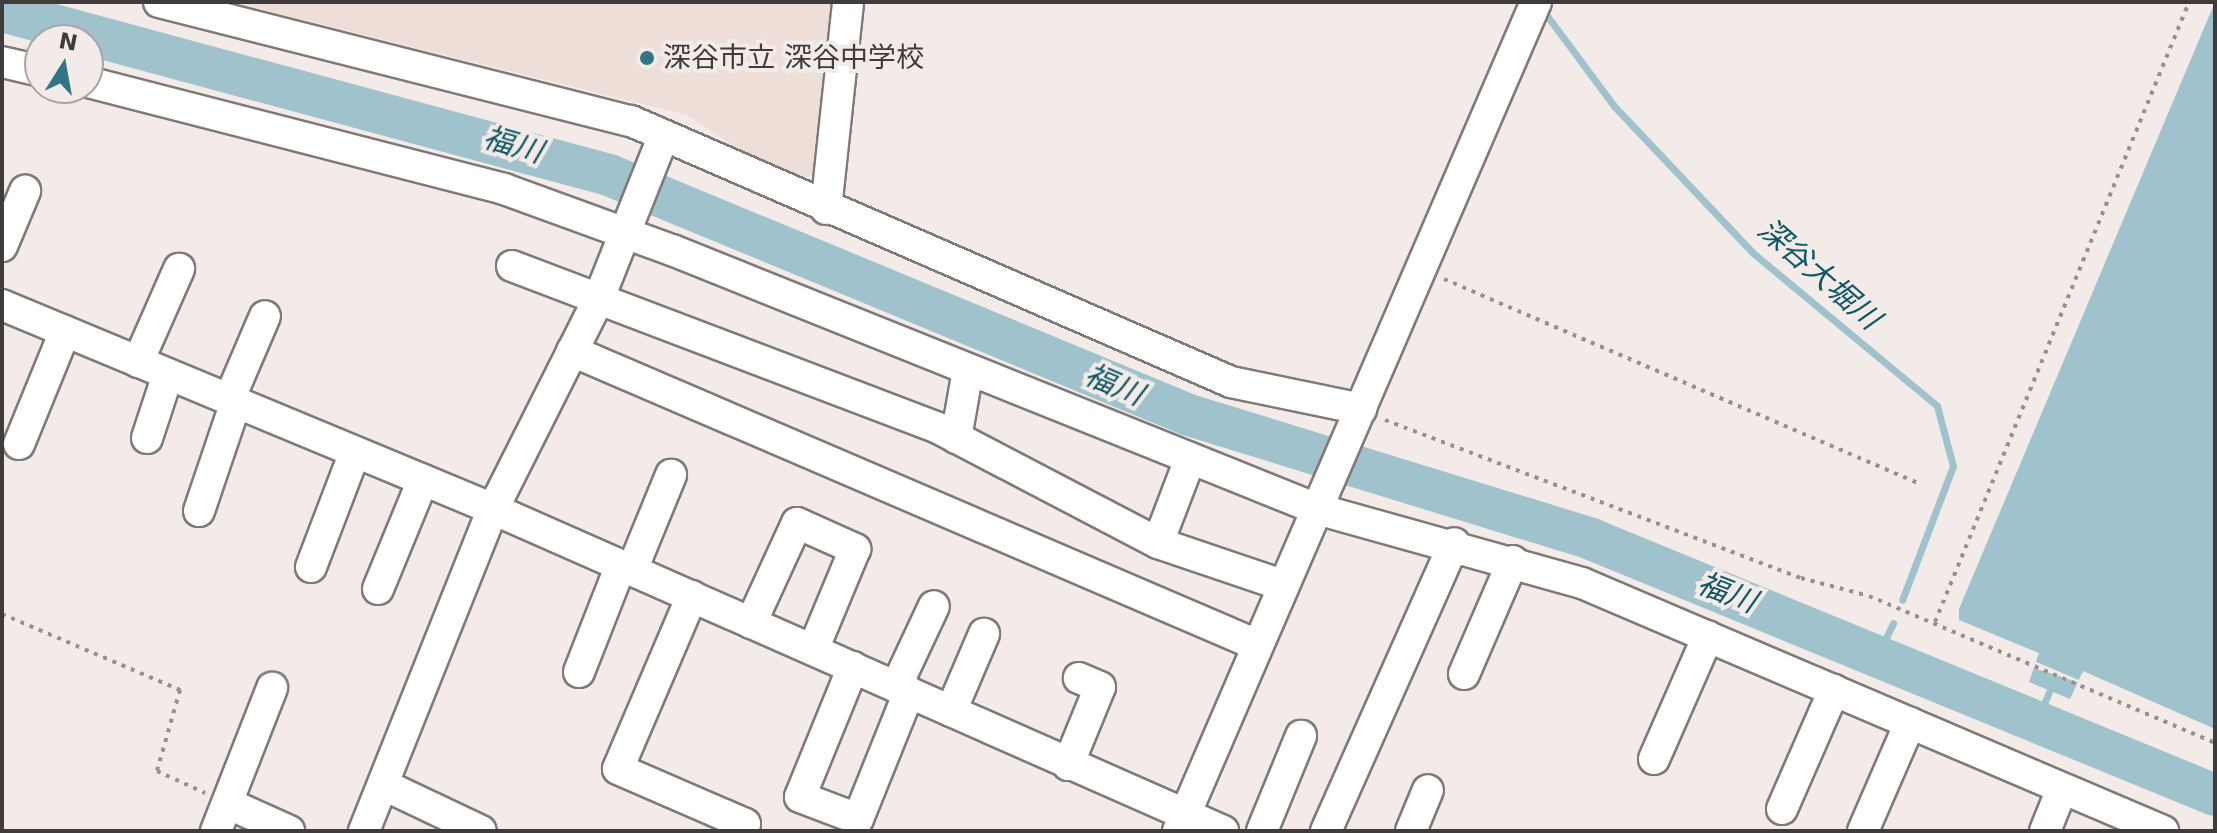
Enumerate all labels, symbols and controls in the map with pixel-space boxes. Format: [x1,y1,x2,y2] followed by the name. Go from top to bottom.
[24,24,104,104] north arrow
[57,28,80,56] text: N
[663,41,924,75] place label: 深谷市立 深谷中学校
[638,49,656,67] marker: 深谷市立 深谷中学校
[479,119,547,171] water label: 福川
[1751,211,1887,337] water label: 深谷大堀川
[1079,357,1149,413] water label: 福川
[1693,565,1761,621] water label: 福川

